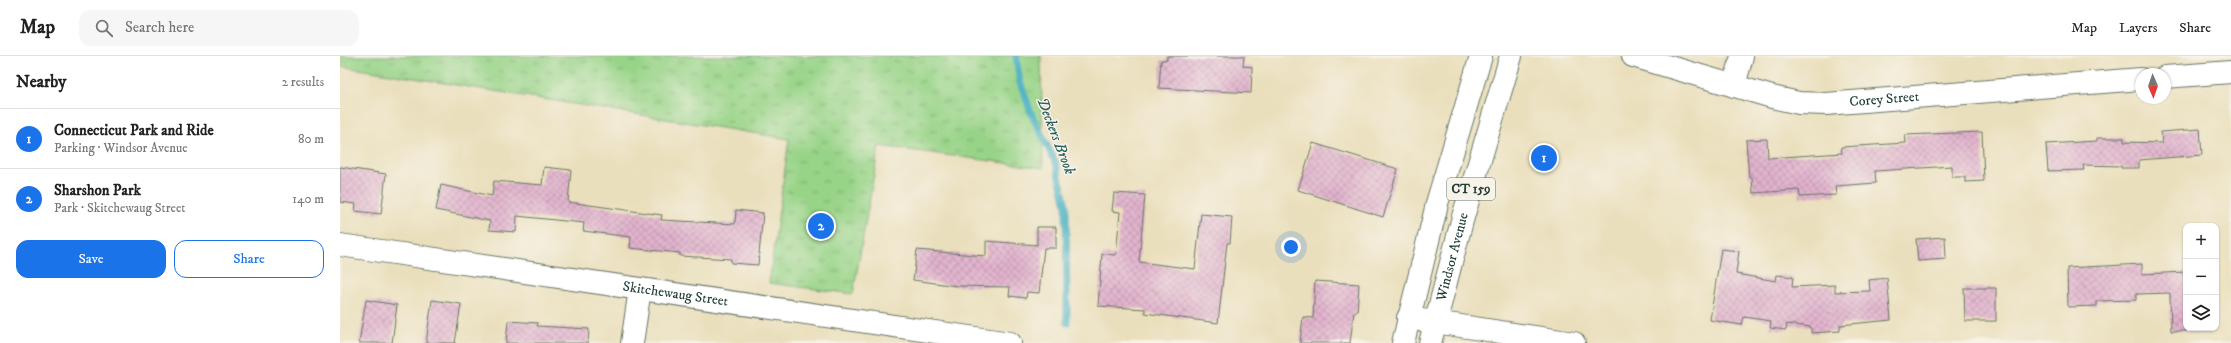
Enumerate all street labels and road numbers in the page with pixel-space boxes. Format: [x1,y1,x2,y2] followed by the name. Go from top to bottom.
[1849,88,1920,111] street label: Corey Street
[1447,178,1495,200] road number: CT 159
[1432,210,1473,304] street label: Windsor Avenue
[622,277,730,311] street label: Skitchewaug Street

